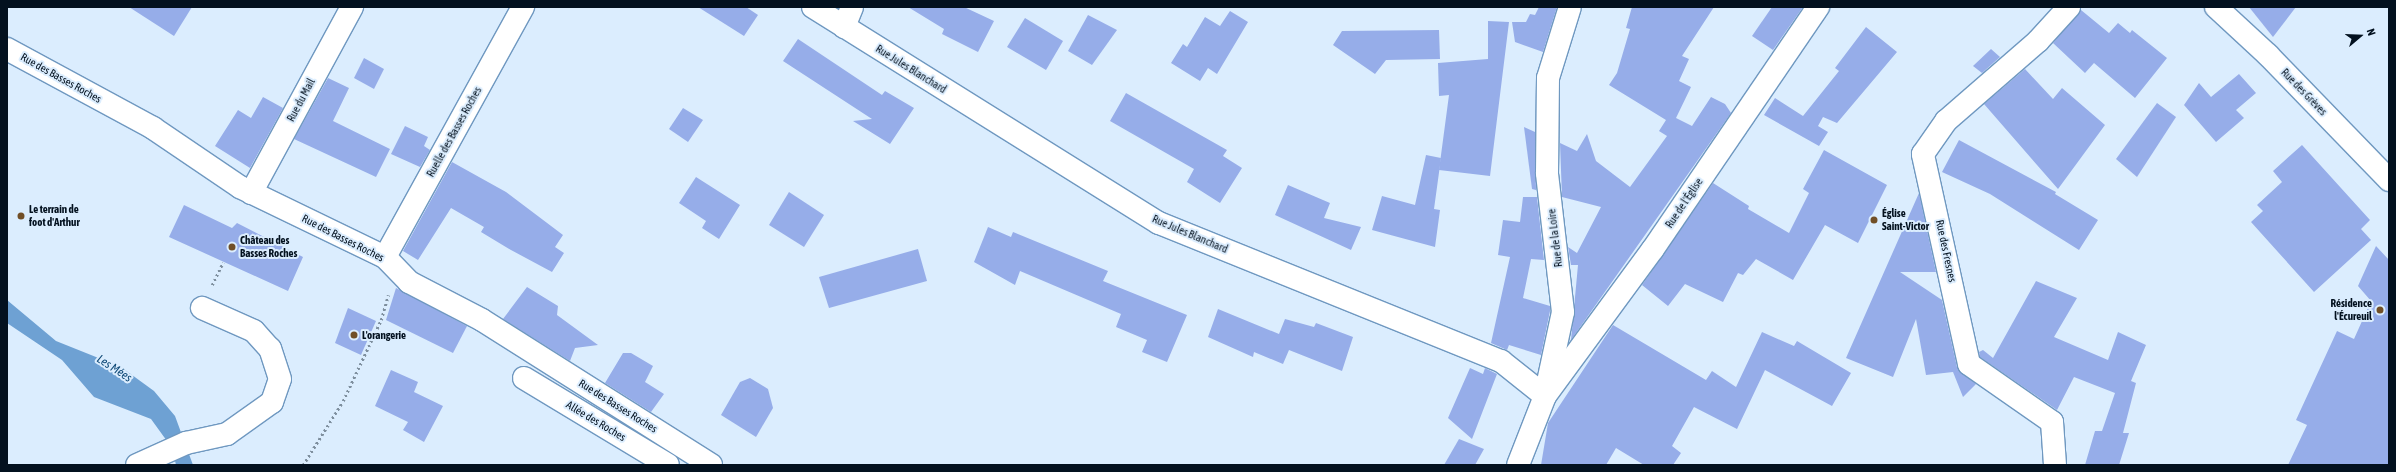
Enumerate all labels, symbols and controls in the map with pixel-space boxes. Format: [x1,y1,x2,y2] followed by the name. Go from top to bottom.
[2340,16,2380,56] north arrow
[2365,27,2378,37] text: N
[873,42,949,96] street label: Rue Jules Blanchard
[18,50,104,106] street label: Rue des Basses Roches
[2278,66,2330,118] street label: Rue des Grèves
[284,76,318,124] street label: Rue du Mail
[424,85,484,179] street label: Ruelle des Basses Roches
[1662,175,1706,231] street label: Rue de l'Église
[29,203,80,229] place label: Le terrain de foot d'Arthur
[1882,207,1929,233] place label: Église Saint-Victor
[1545,208,1565,268] street label: Rue de la Loire
[16,211,26,221] marker: Le terrain de foot d'Arthur
[300,212,386,264] street label: Rue des Basses Roches
[1150,212,1230,256] street label: Rue Jules Blanchard
[1869,215,1879,225] marker: Église Saint-Victor
[1933,219,1959,283] street label: Rue des Fresnes
[240,234,297,260] place label: Château des Basses Roches
[227,242,237,252] marker: Château des Basses Roches
[2330,297,2372,323] place label: Résidence l'Écureuil
[2375,305,2385,315] marker: Résidence l'Écureuil
[362,328,406,342] place label: L'orangerie
[349,330,359,340] marker: L'orangerie
[94,352,134,386] water label: Les Mées
[576,376,660,436] street label: Rue des Basses Roches
[564,398,628,444] street label: Allée des Roches

